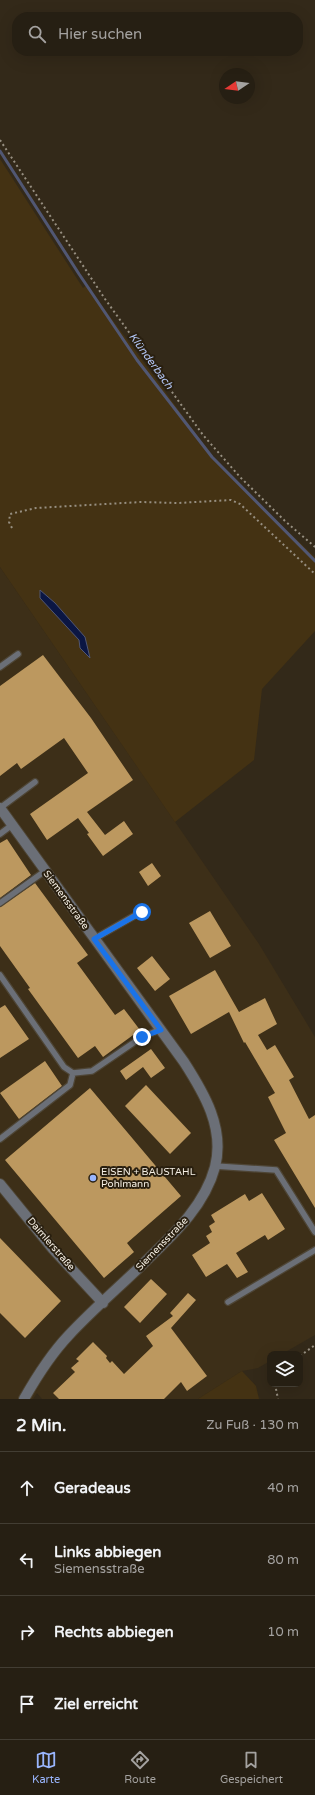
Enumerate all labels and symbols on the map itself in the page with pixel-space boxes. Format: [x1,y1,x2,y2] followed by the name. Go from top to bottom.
[219,68,255,104] north arrow
[126,330,176,392] water label: Klünderbach
[41,868,92,932] street label: Siemensstraße
[133,903,151,921] route start
[133,1028,151,1046] route end
[101,1166,196,1190] place label: EISEN + BAUSTAHL Pohlmann
[88,1173,98,1183] marker: EISEN + BAUSTAHL Pohlmann
[25,1215,78,1273] street label: Daimlerstraße
[133,1215,191,1273] street label: Siemensstraße

